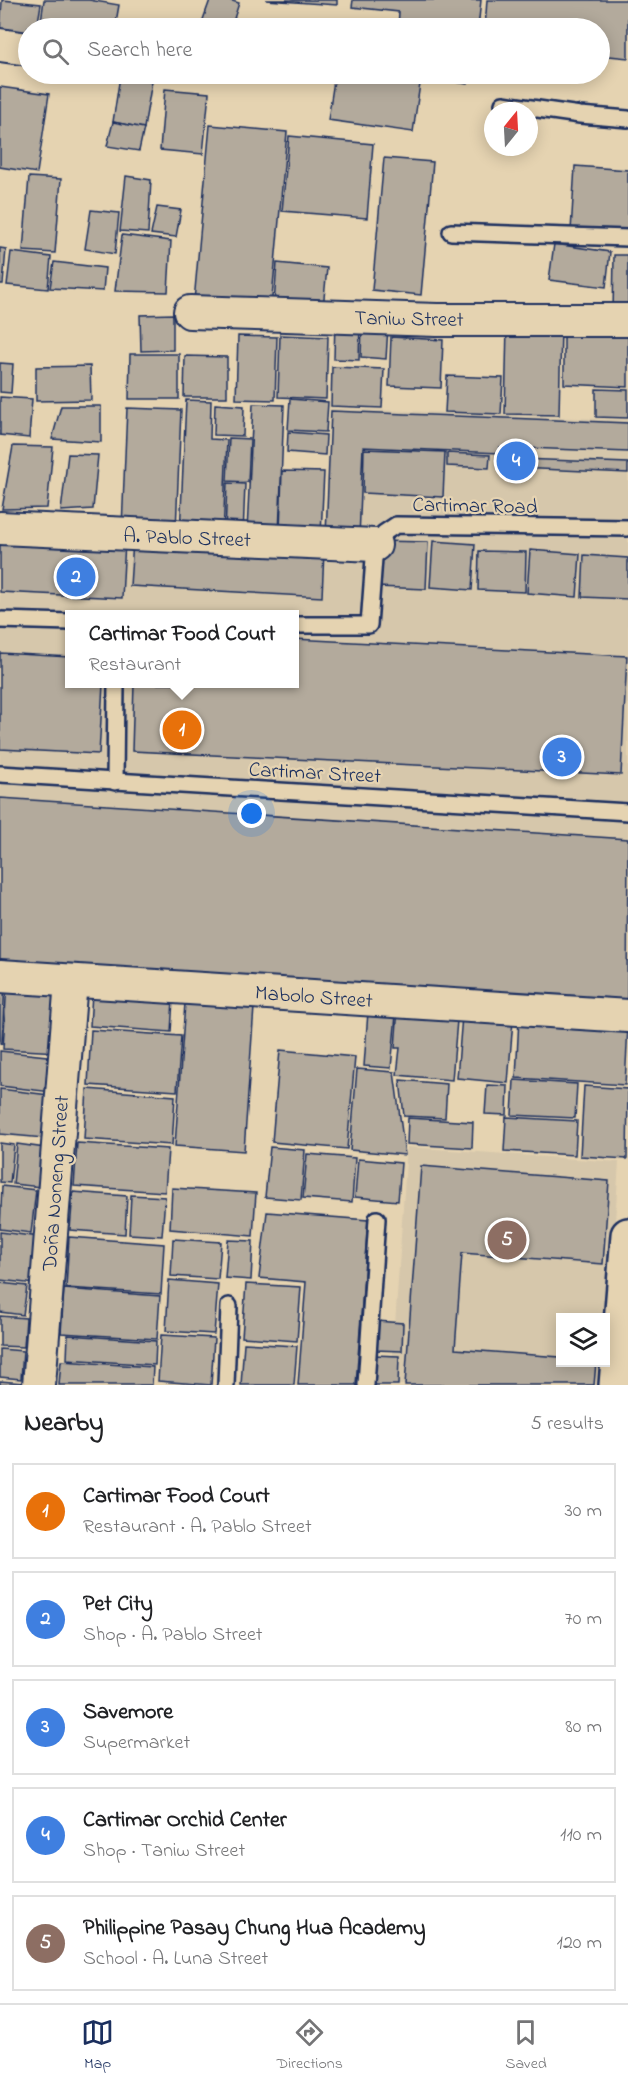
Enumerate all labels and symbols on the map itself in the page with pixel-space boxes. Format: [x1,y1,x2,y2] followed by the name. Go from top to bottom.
[484,102,538,156] north arrow
[354,304,464,336] street label: Taniw Street
[496,438,536,484] pin: 4
[412,491,538,523] street label: Cartimar Road
[123,522,251,556] street label: A. Pablo Street
[56,554,96,600] pin: 2
[162,708,201,752] pin: 1
[542,734,582,780] pin: 3
[248,756,382,792] street label: Cartimar Street
[237,799,266,828] your location
[254,979,374,1017] street label: Mabolo Street
[36,1094,80,1273] street label: Doña Noneng Street
[488,1218,526,1262] pin: 5

